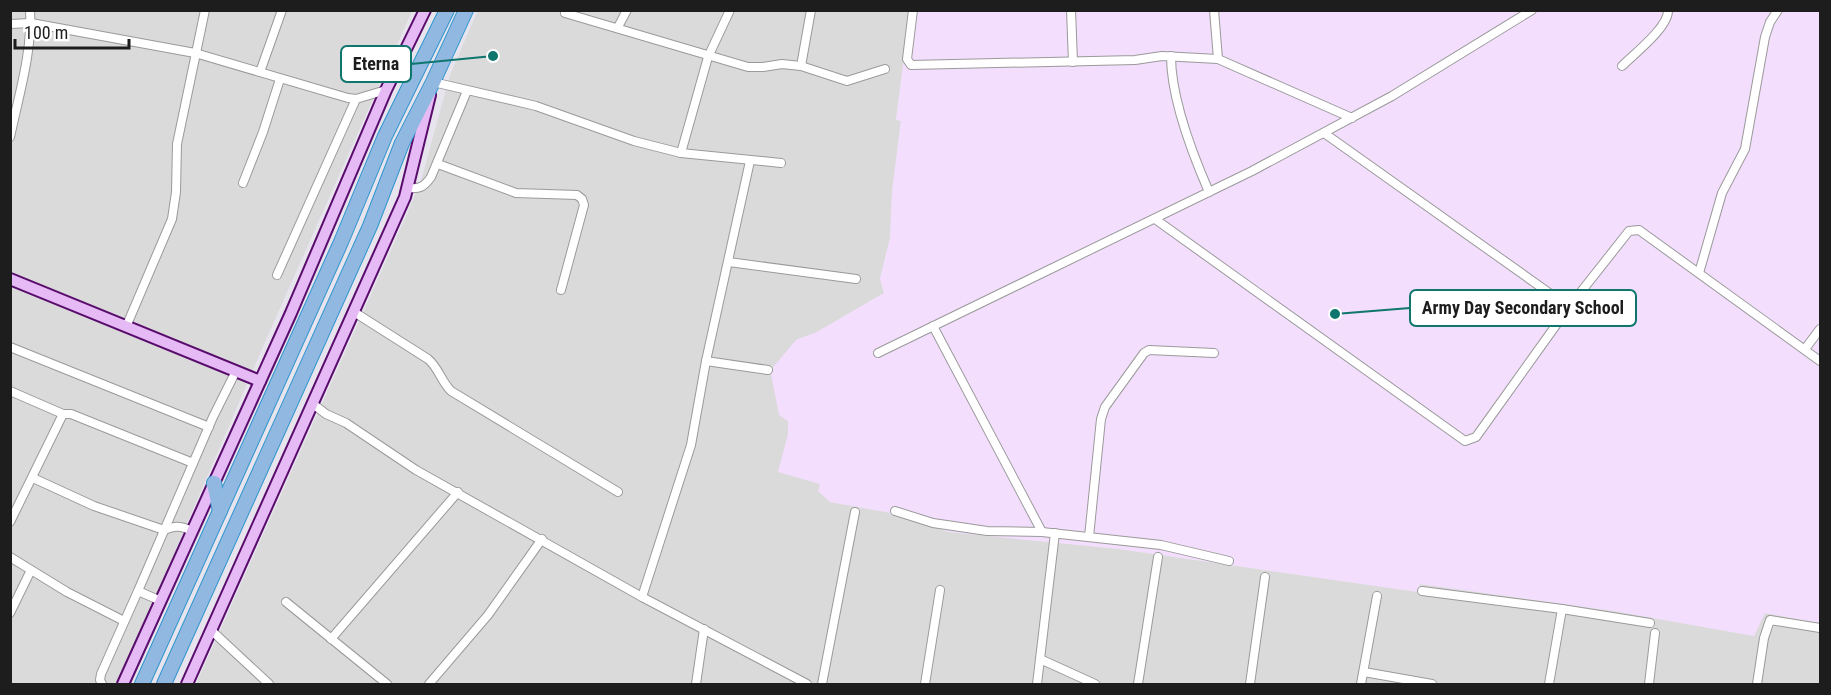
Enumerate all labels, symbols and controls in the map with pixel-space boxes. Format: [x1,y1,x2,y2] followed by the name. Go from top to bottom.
[15,12,129,50] scale bar
[24,22,68,43] text: 100 m
[341,46,411,82] callout: Eterna
[353,53,399,74] text: Eterna
[1410,290,1636,326] callout: Army Day Secondary School
[1422,297,1624,318] text: Army Day Secondary School

